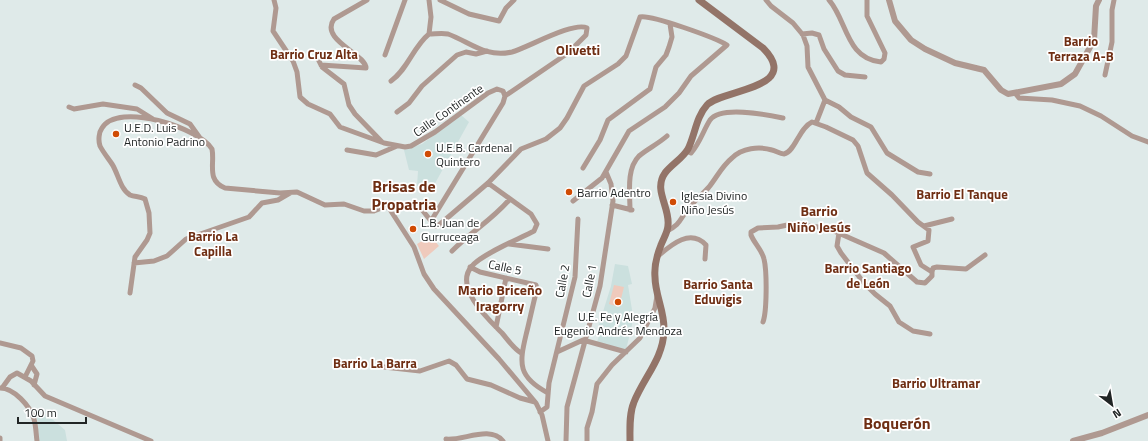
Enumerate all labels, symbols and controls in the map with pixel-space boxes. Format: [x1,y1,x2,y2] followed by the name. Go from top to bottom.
[1048,31,1114,66] district label: Barrio Terraza A-B
[556,39,600,60] district label: Olivetti
[270,44,358,64] district label: Barrio Cruz Alta
[409,79,487,141] street label: Calle Continente
[124,118,205,151] place label: U.E.D. Luis Antonio Padrino
[111,129,121,139] marker: U.E.D. Luis Antonio Padrino
[436,138,512,171] place label: U.E.B. Cardenal Quintero
[423,149,433,159] marker: U.E.B. Cardenal Quintero
[372,174,436,216] district label: Brisas de Propatria
[577,183,651,202] place label: Barrio Adentro
[916,184,1008,204] district label: Barrio El Tanque
[681,186,747,219] place label: Iglesia Divino Niño Jesús
[564,187,574,197] marker: Barrio Adentro
[668,197,678,207] marker: Iglesia Divino Niño Jesús
[787,200,851,237] district label: Barrio Niño Jesús
[421,213,479,246] place label: L.B. Juan de Gurruceaga
[408,224,418,234] marker: L.B. Juan de Gurruceaga
[188,226,238,261] district label: Barrio La Capilla
[487,254,524,280] street label: Calle 5
[825,258,912,293] district label: Barrio Santiago de León
[550,263,574,299] street label: Calle 2
[576,263,602,299] street label: Calle 1
[683,274,753,309] district label: Barrio Santa Eduvigis
[458,279,542,316] district label: Mario Briceño Iragorry
[613,297,623,307] marker: U.E. Fe y Alegría Eugenio Andrés Mendoza
[554,307,682,340] place label: U.E. Fe y Alegría Eugenio Andrés Mendoza
[333,353,417,373] district label: Barrio La Barra
[892,373,980,393] district label: Barrio Ultramar
[1092,385,1132,425] north arrow
[18,399,86,425] scale bar
[24,403,57,422] text: 100 m
[1110,405,1125,422] text: N
[863,411,931,435] district label: Boquerón

